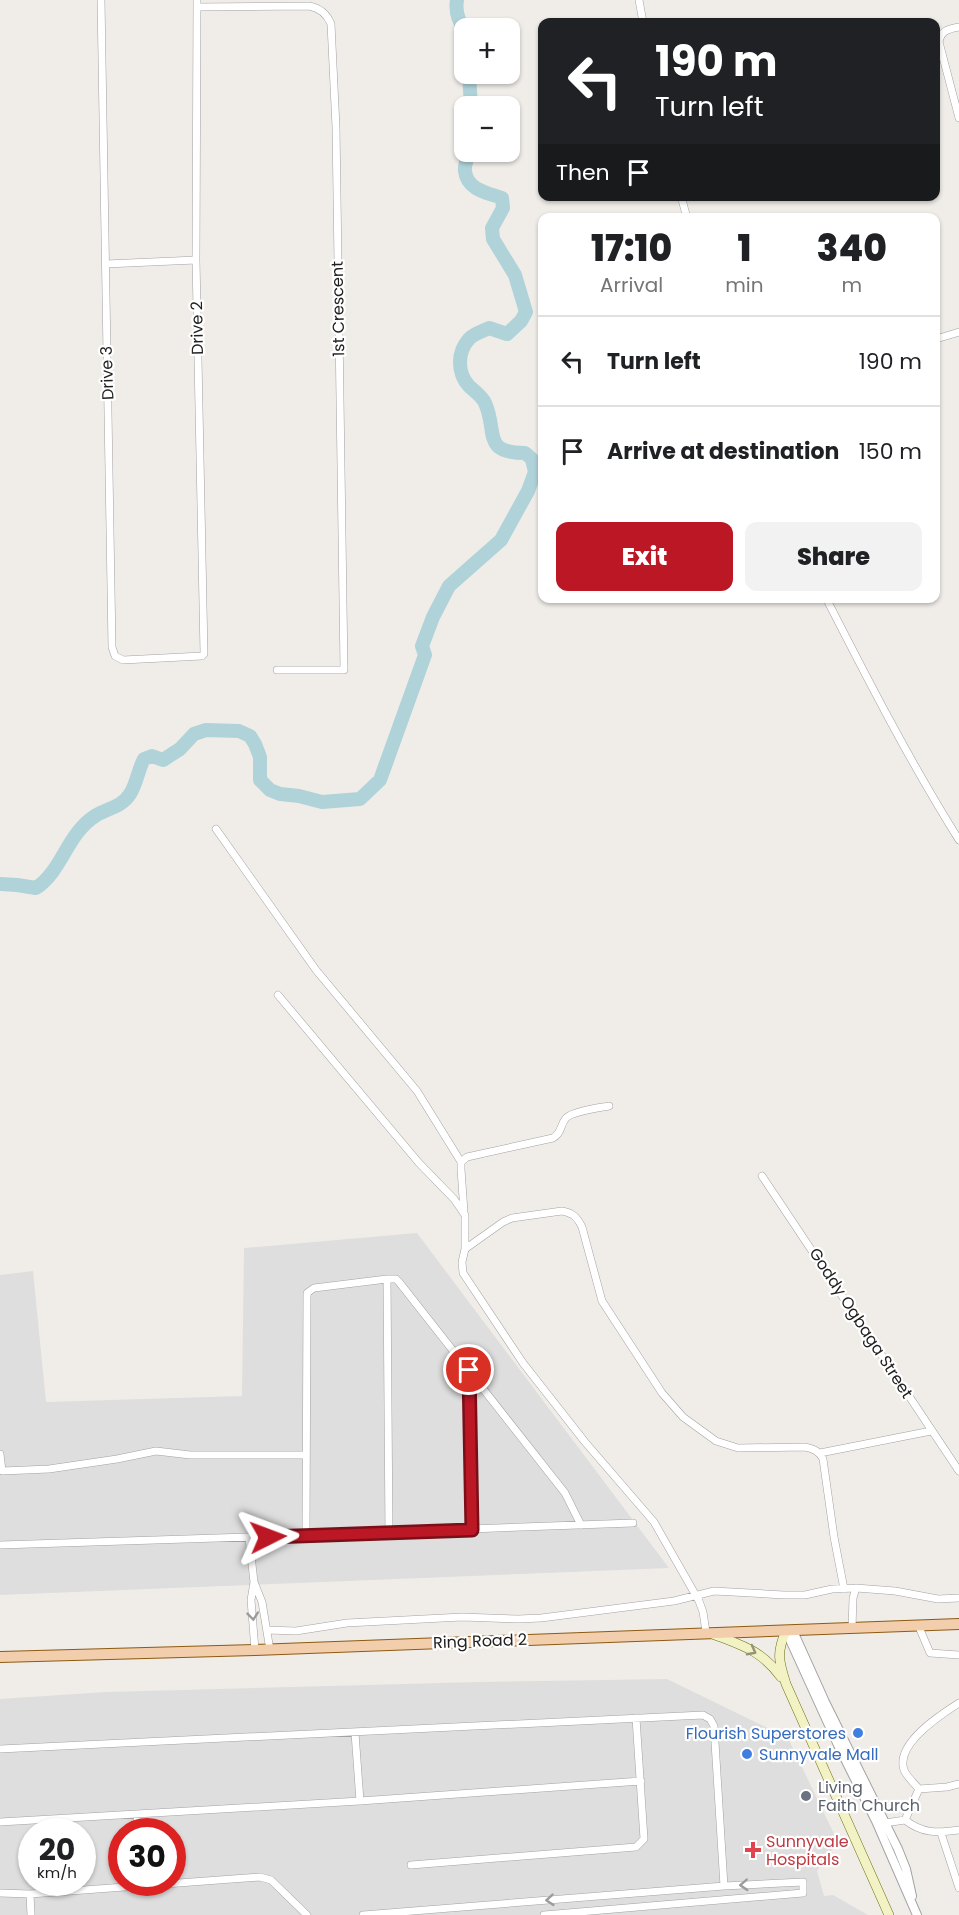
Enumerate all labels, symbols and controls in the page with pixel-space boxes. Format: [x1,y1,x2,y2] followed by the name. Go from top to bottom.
[454,18,520,162] map controls
[454,18,520,84] button: +
[655,32,777,91] text: 190 m
[556,42,634,120] icon: left
[655,88,764,125] text: Turn left
[454,96,520,162] button: −
[622,156,655,189] icon: arrive
[556,157,610,188] text: Then
[591,223,672,274] text: 17:10
[737,223,751,274] text: 1
[817,223,887,274] text: 340
[326,261,350,357] street label: 1st Crescent
[600,271,663,299] text: Arrival
[725,271,764,299] text: min
[841,271,862,299] text: m
[185,301,209,355] street label: Drive 2
[556,345,589,378] icon: left
[95,346,119,400] street label: Drive 3
[607,346,701,377] text: Turn left
[859,346,922,377] text: 190 m
[556,435,589,468] icon: arrive
[607,436,839,467] text: Arrive at destination
[859,436,922,467] text: 150 m
[556,522,733,591] button: Exit
[745,522,922,591] button: Share
[804,1243,918,1403] street label: Goddy Ogbaga Street
[443,1344,494,1395] pin
[452,1353,485,1386] icon: arrive
[236,1505,300,1569] position arrow
[246,1612,259,1621] one-way arrow
[433,1628,527,1654] street label: Ring Road 2
[746,1644,756,1655] one-way arrow
[686,1722,846,1745] place label: Flourish Superstores
[851,1726,865,1740] marker: Flourish Superstores
[759,1743,879,1766] place label: Sunnyvale Mall
[740,1747,754,1761] marker: Sunnyvale Mall
[818,1776,920,1817] place label: Living Faith Church
[799,1789,813,1803] marker: Living Faith Church
[108,1818,186,1896] speed limit sign: 30
[39,1828,75,1871] text: 20
[766,1830,849,1871] place label: Sunnyvale Hospitals
[744,1841,762,1859] marker: Sunnyvale Hospitals
[37,1862,77,1883] text: km/h
[740,1878,749,1891] one-way arrow
[545,1893,555,1906] one-way arrow

